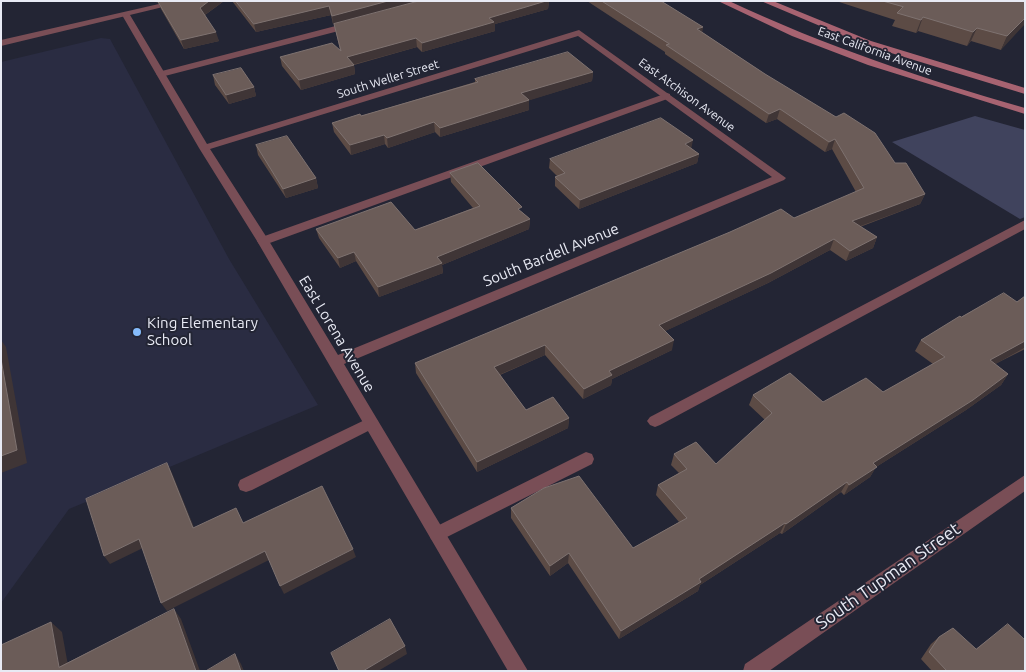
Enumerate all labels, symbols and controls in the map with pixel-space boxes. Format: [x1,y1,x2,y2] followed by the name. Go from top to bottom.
[816,24,934,78] street label: East California Avenue
[636,55,738,135] street label: East Atchison Avenue
[335,57,441,101] street label: South Weller Street
[480,220,622,290] street label: South Bardell Avenue
[295,273,379,395] street label: East Lorena Avenue
[147,314,258,349] place label: King Elementary School
[131,326,143,338] marker: King Elementary School
[812,518,964,634] street label: South Tupman Street

